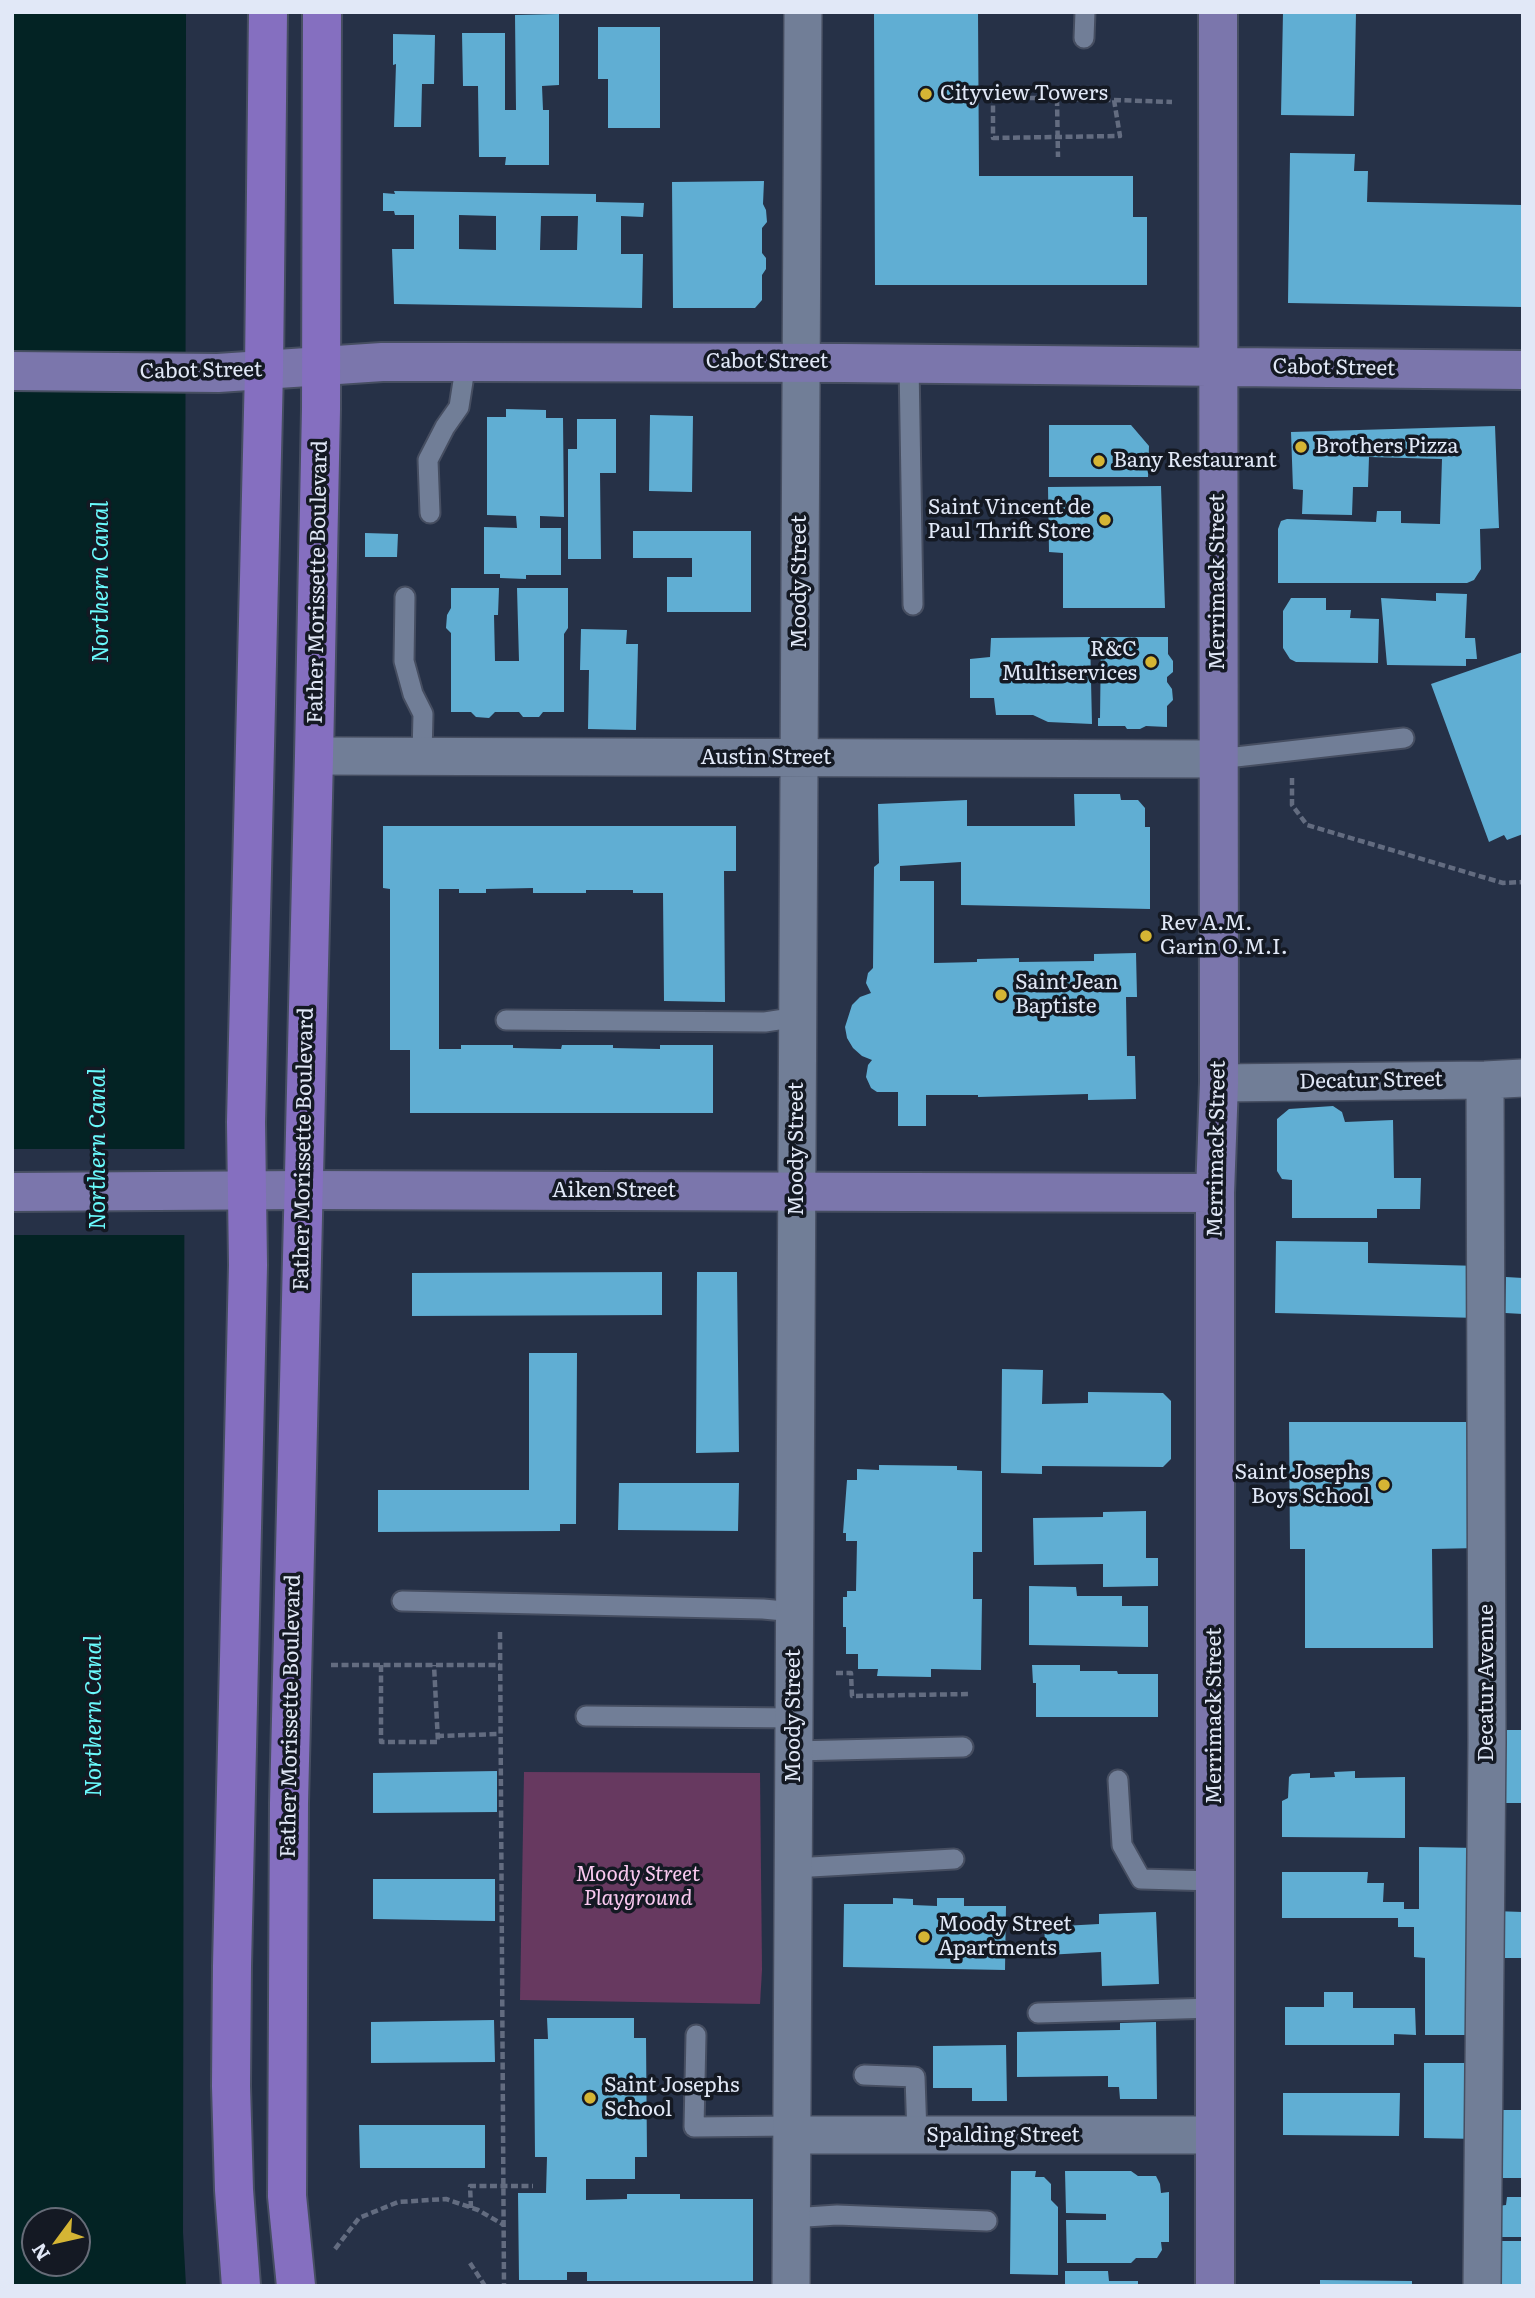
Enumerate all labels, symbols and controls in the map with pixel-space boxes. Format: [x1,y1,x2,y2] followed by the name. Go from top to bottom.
[940,81,1108,107] place label: Cityview Towers
[918,86,934,102] marker: Cityview Towers
[706,349,828,375] street label: Cabot Street
[1272,354,1396,382] street label: Cabot Street
[139,357,263,385] street label: Cabot Street
[1315,434,1459,460] place label: Brothers Pizza
[1293,439,1309,455] marker: Brothers Pizza
[303,440,333,724] street label: Father Morissette Boulevard
[1113,448,1277,474] place label: Bany Restaurant
[1091,453,1107,469] marker: Bany Restaurant
[1205,493,1231,671] street label: Merrimack Street
[927,495,1091,545] place label: Saint Vincent de Paul Thrift Store
[87,501,115,663] water label: Northern Canal
[1097,512,1113,528] marker: Saint Vincent de Paul Thrift Store
[787,515,813,649] street label: Moody Street
[1001,637,1137,687] place label: R&C Multiservices
[1143,654,1159,670] marker: R&C Multiservices
[701,745,831,771] street label: Austin Street
[1160,911,1288,961] place label: Rev A.M. Garin O.M.I.
[1138,928,1154,944] marker: Rev A.M. Garin O.M.I.
[1015,970,1118,1020] place label: Saint Jean Baptiste
[993,987,1009,1003] marker: Saint Jean Baptiste
[289,1007,319,1291] street label: Father Morissette Boulevard
[1203,1060,1231,1238] street label: Merrimack Street
[1299,1067,1443,1095] street label: Decatur Street
[84,1068,112,1230] water label: Northern Canal
[784,1082,810,1216] street label: Moody Street
[552,1178,676,1204] street label: Aiken Street
[1235,1460,1370,1510] place label: Saint Josephs Boys School
[1376,1477,1392,1493] marker: Saint Josephs Boys School
[276,1574,306,1858] street label: Father Morissette Boulevard
[1474,1604,1500,1762] street label: Decatur Avenue
[1202,1627,1228,1805] street label: Merrimack Street
[80,1635,108,1797] water label: Northern Canal
[781,1649,807,1783] street label: Moody Street
[576,1862,700,1912] park label: Moody Street Playground
[938,1912,1072,1962] place label: Moody Street Apartments
[916,1929,932,1945] marker: Moody Street Apartments
[604,2073,739,2123] place label: Saint Josephs School
[582,2090,598,2106] marker: Saint Josephs School
[926,2123,1080,2149] street label: Spalding Street
[21,2207,91,2277] north arrow
[24,2238,56,2267] text: N

